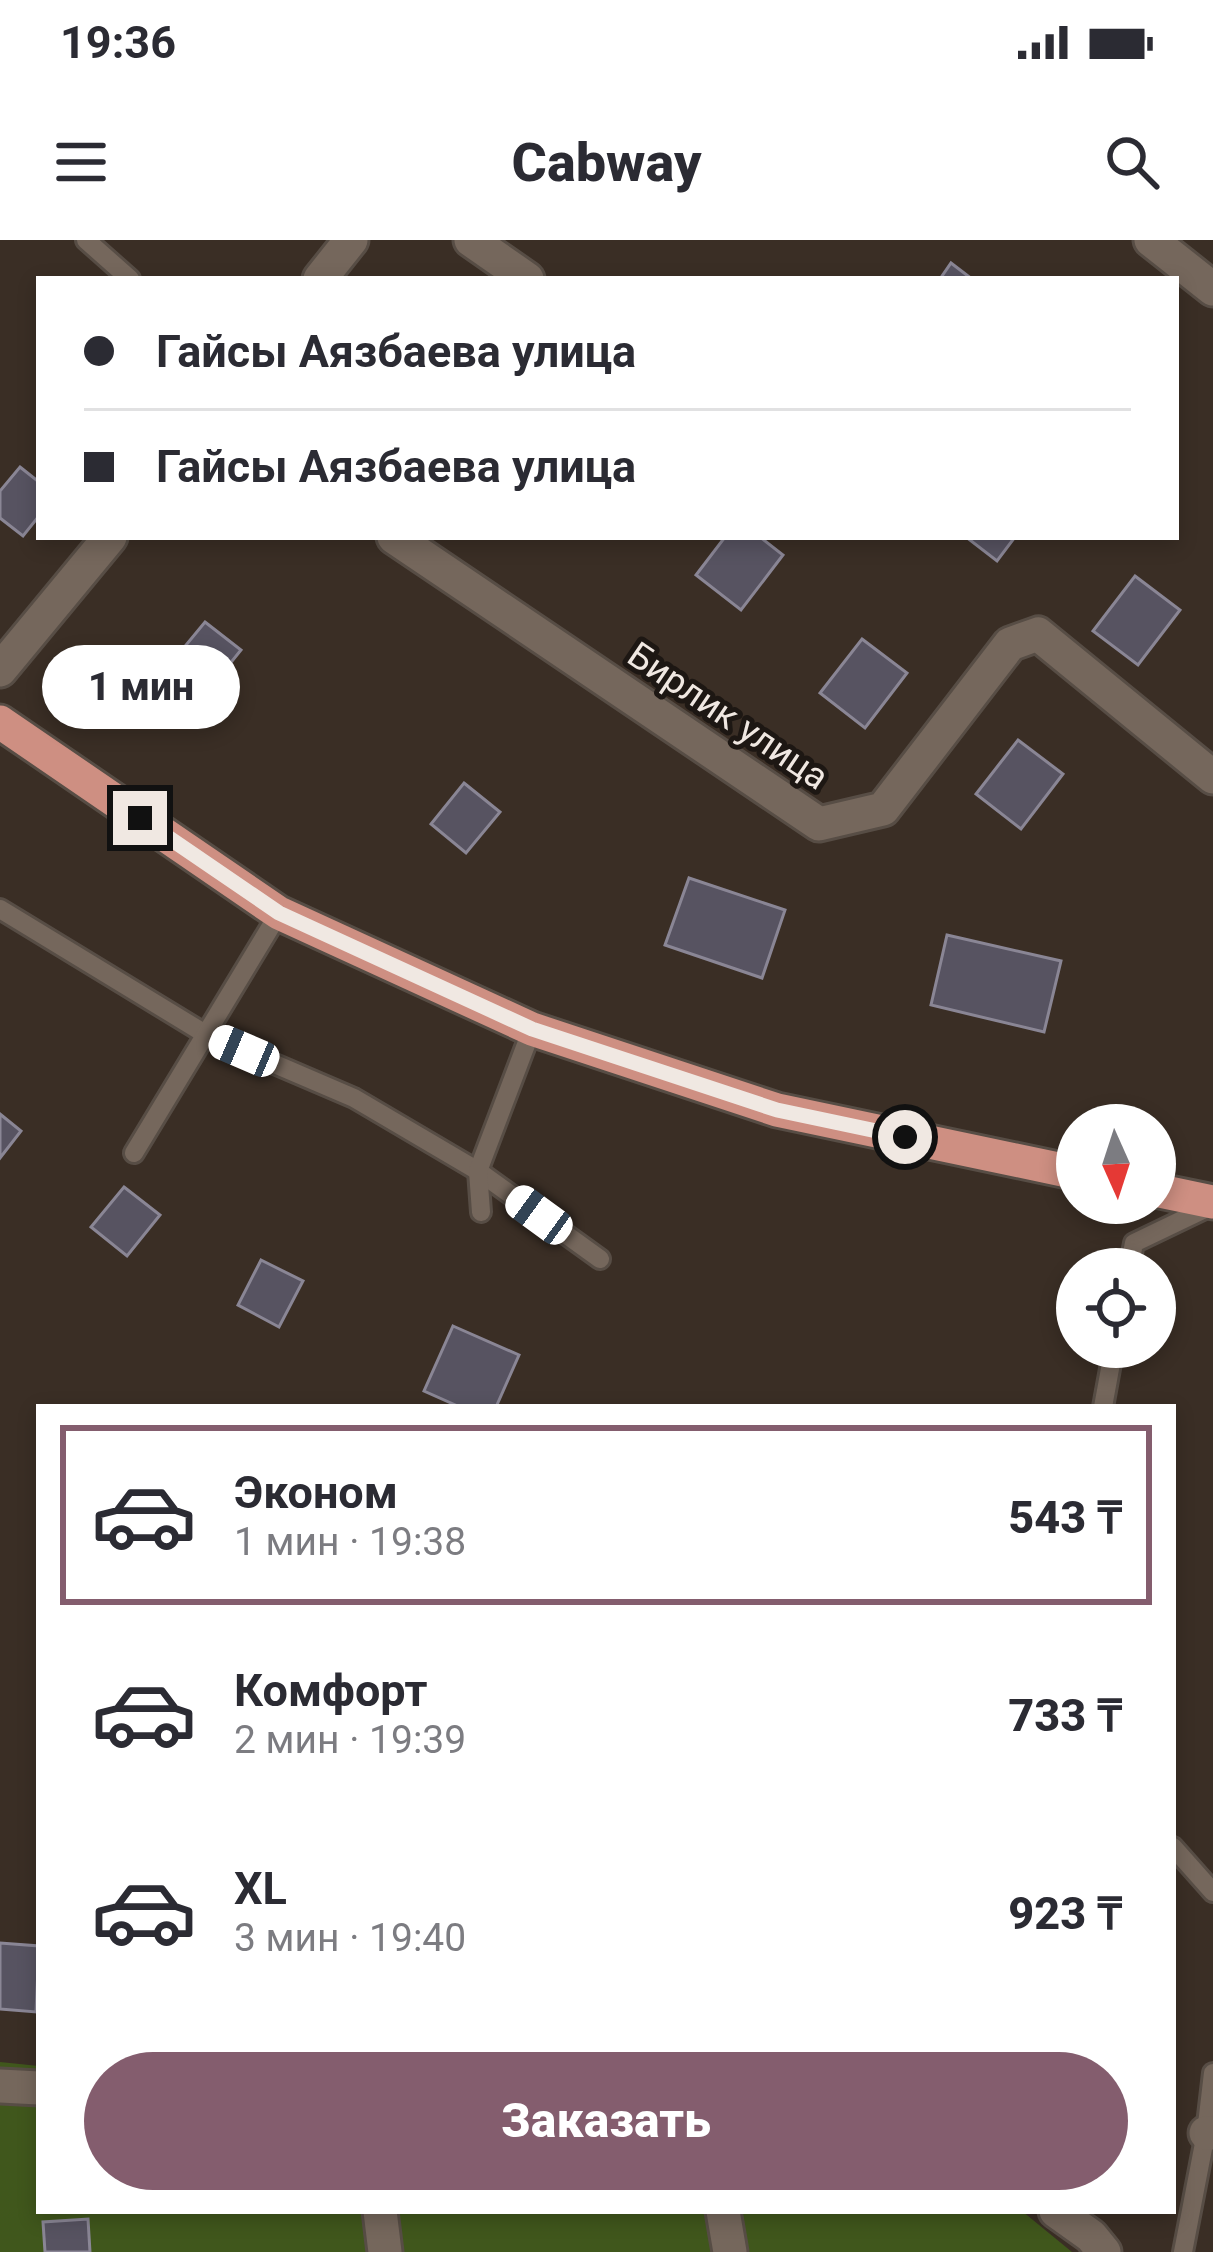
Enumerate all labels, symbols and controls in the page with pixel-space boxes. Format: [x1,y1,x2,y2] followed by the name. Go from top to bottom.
[60,16,176,69] text: 19:36
[48,129,114,195] icon: menu
[1099,129,1165,195] icon: search
[512,131,701,194] text: Cabway
[156,325,636,378] text: Гайсы Аязбаева улица
[156,440,636,493] text: Гайсы Аязбаева улица
[620,634,836,798] street label: Бирлик улица
[41,644,239,728] callout: 1 мин
[88,664,194,710] text: 1 мин
[113,791,167,845] route end
[204,1020,284,1082] car
[1056,1104,1176,1224] north arrow
[1056,1104,1176,1368] map controls
[878,1110,932,1164] route start
[499,1179,579,1251] car
[1056,1248,1176,1368] button: locate
[90,1461,198,1569] icon: car
[234,1466,398,1519] text: Эконом
[1008,1491,1122,1544] text: 543 ₸
[234,1519,466,1565] text: 1 мин · 19:38
[90,1659,198,1767] icon: car
[234,1664,427,1717] text: Комфорт
[1008,1689,1122,1742] text: 733 ₸
[234,1717,466,1763] text: 2 мин · 19:39
[90,1857,198,1965] icon: car
[234,1862,287,1915] text: XL
[1008,1887,1122,1940] text: 923 ₸
[234,1915,466,1961] text: 3 мин · 19:40
[84,2052,1128,2190] button: Заказать

